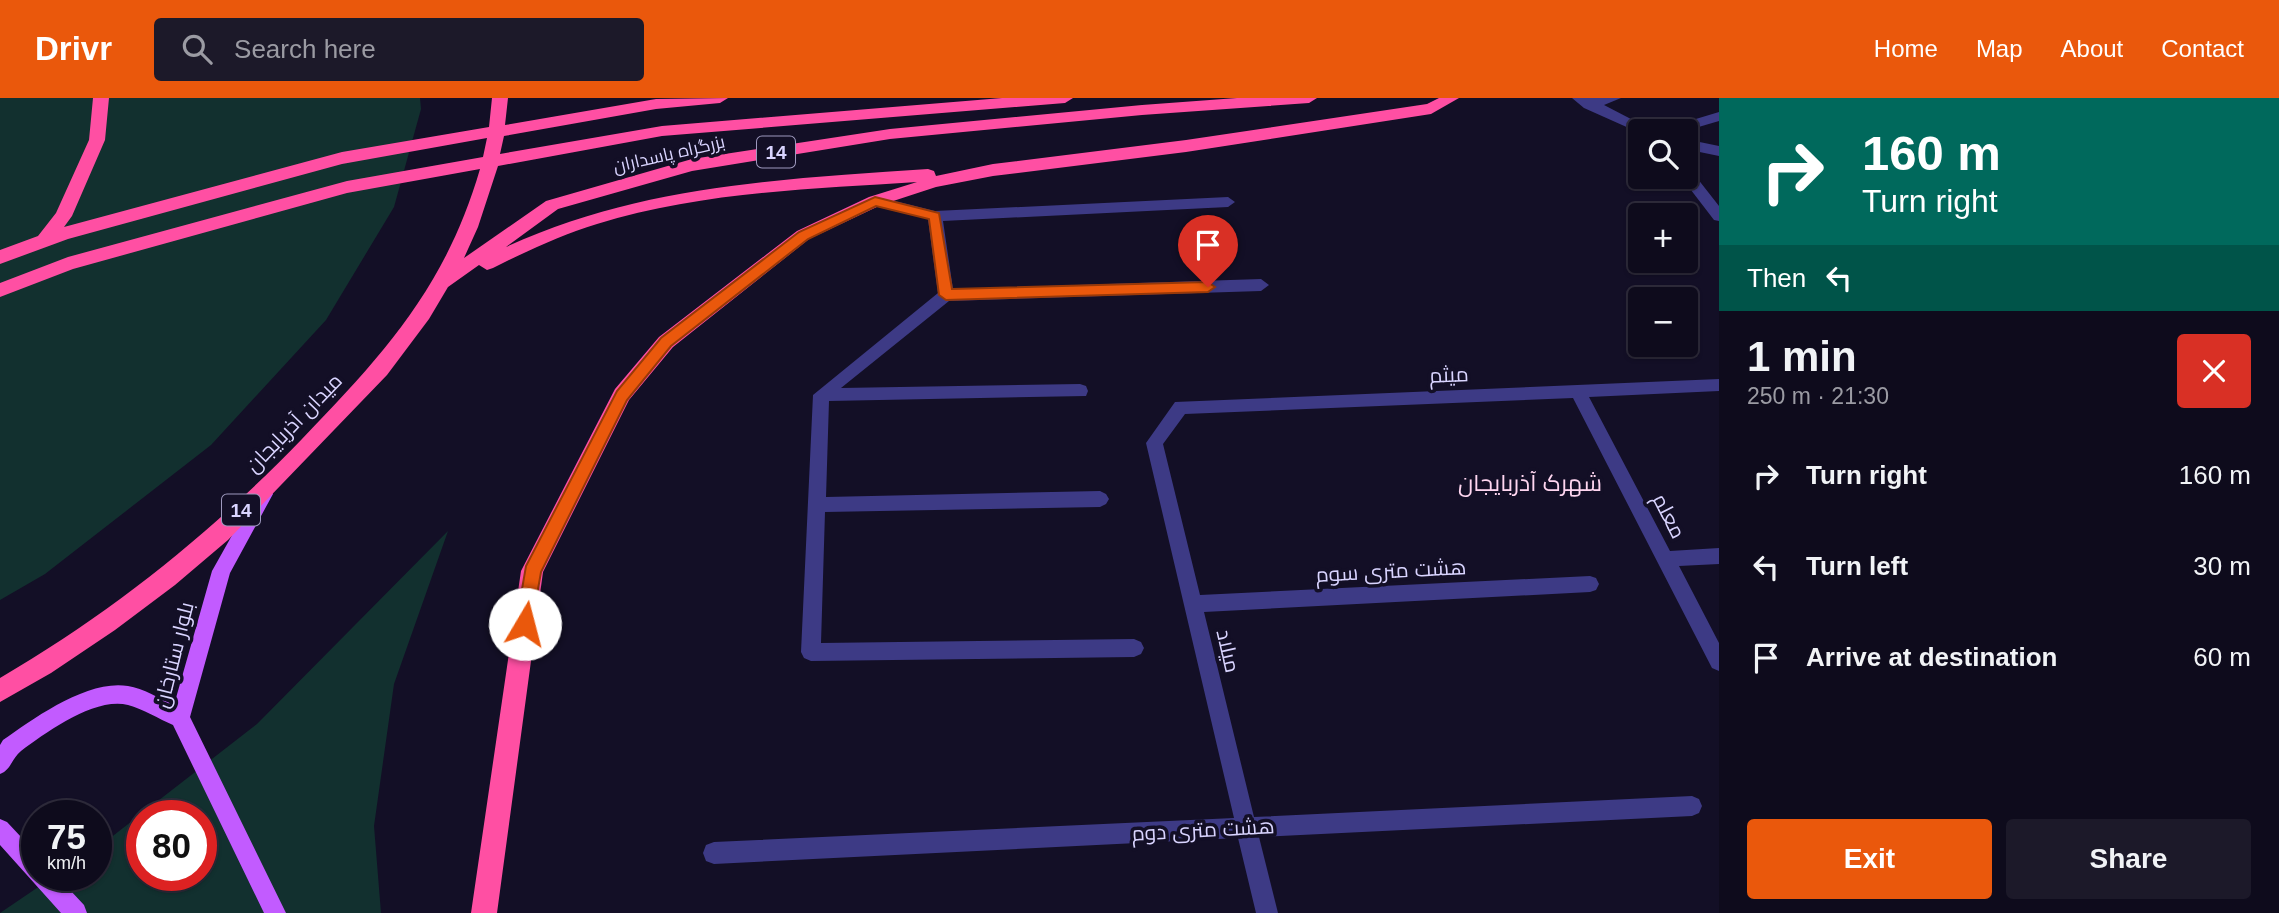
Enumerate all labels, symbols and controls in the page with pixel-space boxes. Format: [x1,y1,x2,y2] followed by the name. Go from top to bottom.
[154,18,644,81] search box
[35,30,112,67] text: Drivr
[178,30,216,68] icon: search
[234,34,376,64] text: Search here
[1874,35,1938,62] text: Home
[1976,35,2023,62] text: Map
[2061,35,2123,62] text: About
[2161,35,2244,62] text: Contact
[1628,119,1698,357] map controls
[1628,119,1698,189] button: search
[1747,126,1838,217] icon: right
[1862,126,2001,180] text: 160 m
[611,131,727,179] street label: بزرگراه پاسداران
[757,136,795,168] road number: 14
[1862,183,1998,219] text: Turn right
[1628,203,1698,273] button: +
[1178,215,1238,287] pin
[1189,226,1227,264] icon: arrive
[1820,259,1858,297] icon: left
[1747,263,1806,293] text: Then
[1628,287,1698,357] button: −
[1747,333,1857,380] text: 1 min
[2177,334,2251,408] button: close
[1429,362,1469,390] street label: میثم
[241,369,348,478] street label: میدان آذربایجان
[1747,383,1889,409] text: 250 m · 21:30
[1747,457,1785,495] icon: right
[1806,460,1927,490] text: Turn right
[2179,460,2251,490] text: 160 m
[1458,470,1602,497] district label: شهرک آذربایجان
[1646,490,1690,543] street label: معلم
[222,494,260,526] road number: 14
[1747,548,1785,586] icon: left
[1806,551,1908,581] text: Turn left
[2193,551,2251,581] text: 30 m
[1315,555,1467,589] street label: هشت متری سوم
[488,587,562,661] position arrow
[149,600,200,711] street label: بلوار ستارخان
[1212,627,1245,675] street label: میلاد
[1747,639,1785,677] icon: arrive
[1806,642,2057,672] text: Arrive at destination
[2193,642,2251,672] text: 60 m
[126,800,217,891] speed limit sign: 80
[1131,814,1275,848] street label: هشت متری دوم
[47,817,86,856] text: 75
[1747,819,1992,899] button: Exit
[2006,819,2251,899] button: Share
[47,853,86,873] text: km/h

